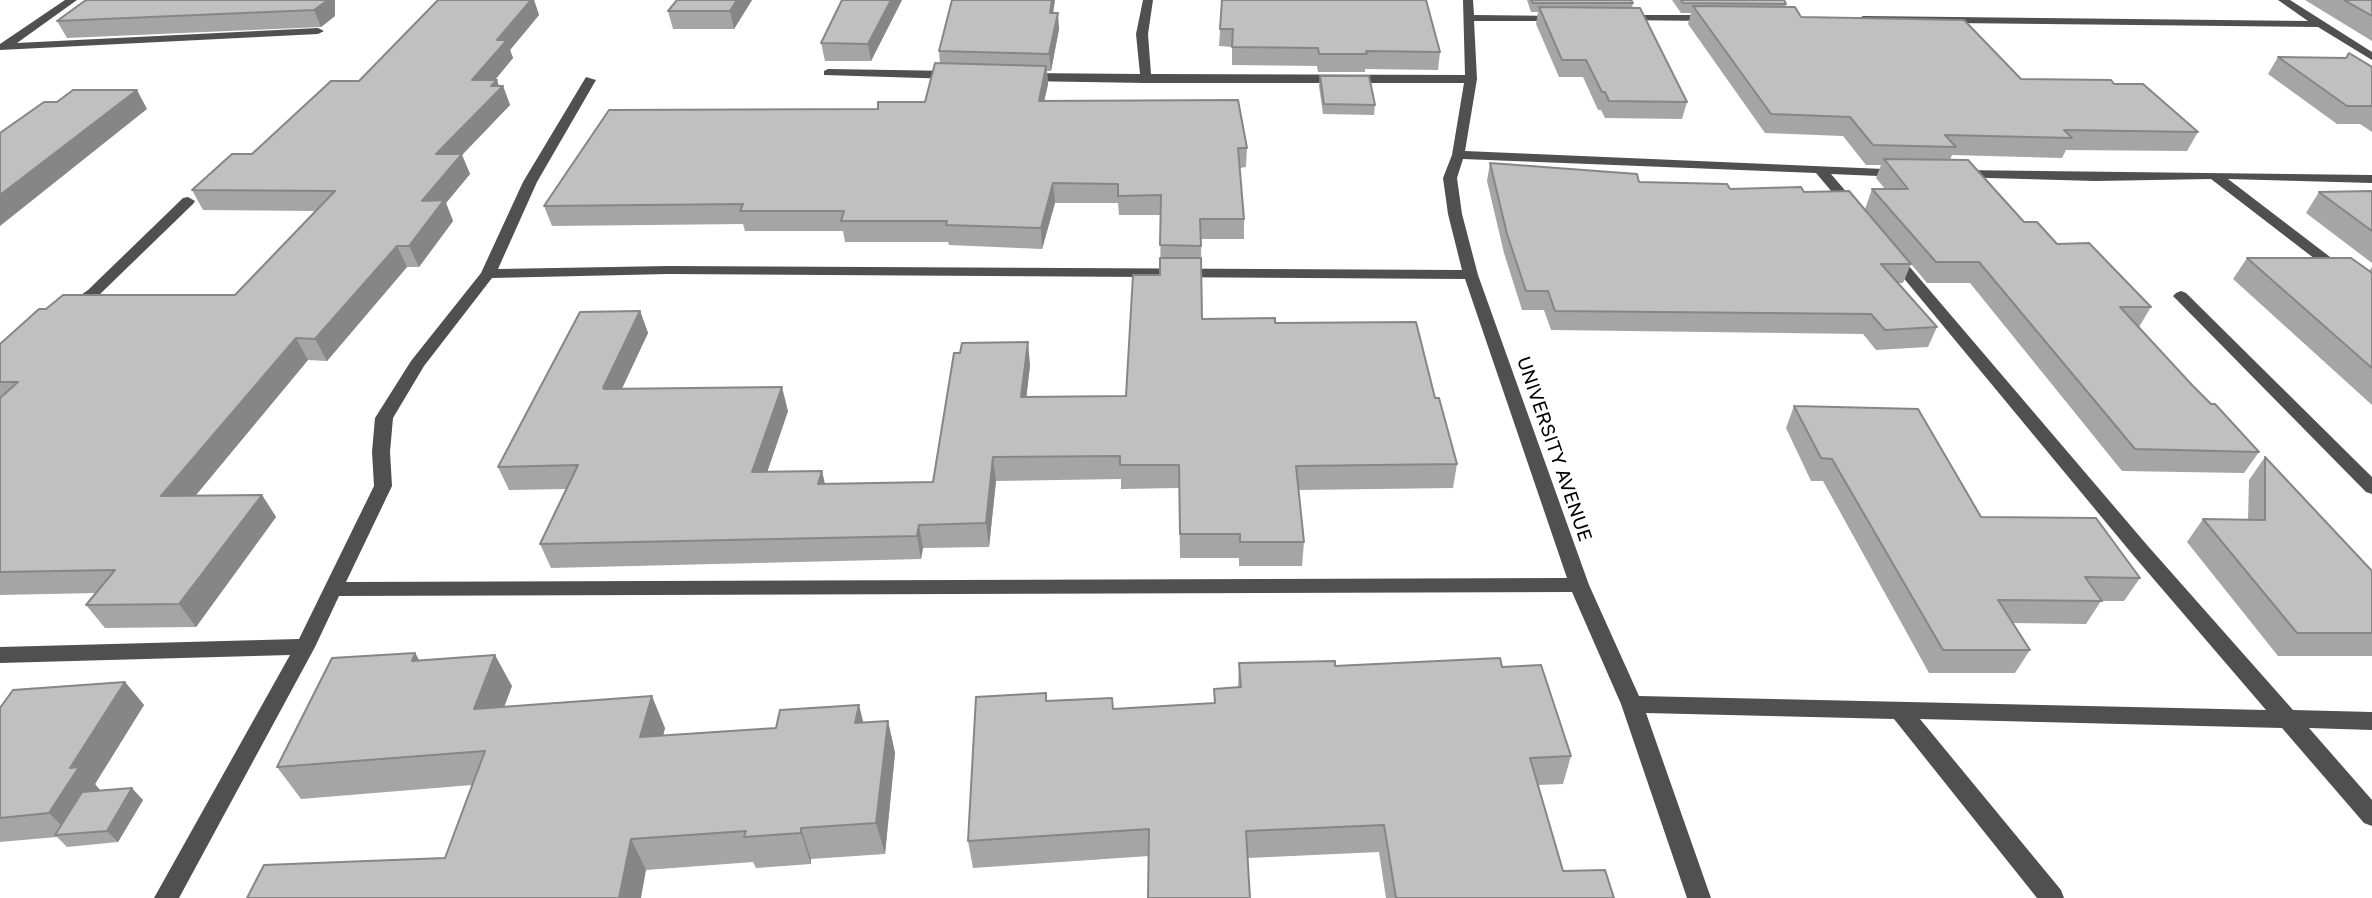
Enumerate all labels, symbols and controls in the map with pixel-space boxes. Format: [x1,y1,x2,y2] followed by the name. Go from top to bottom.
[1512,354,1596,544] street label: UNIVERSITY AVENUE

